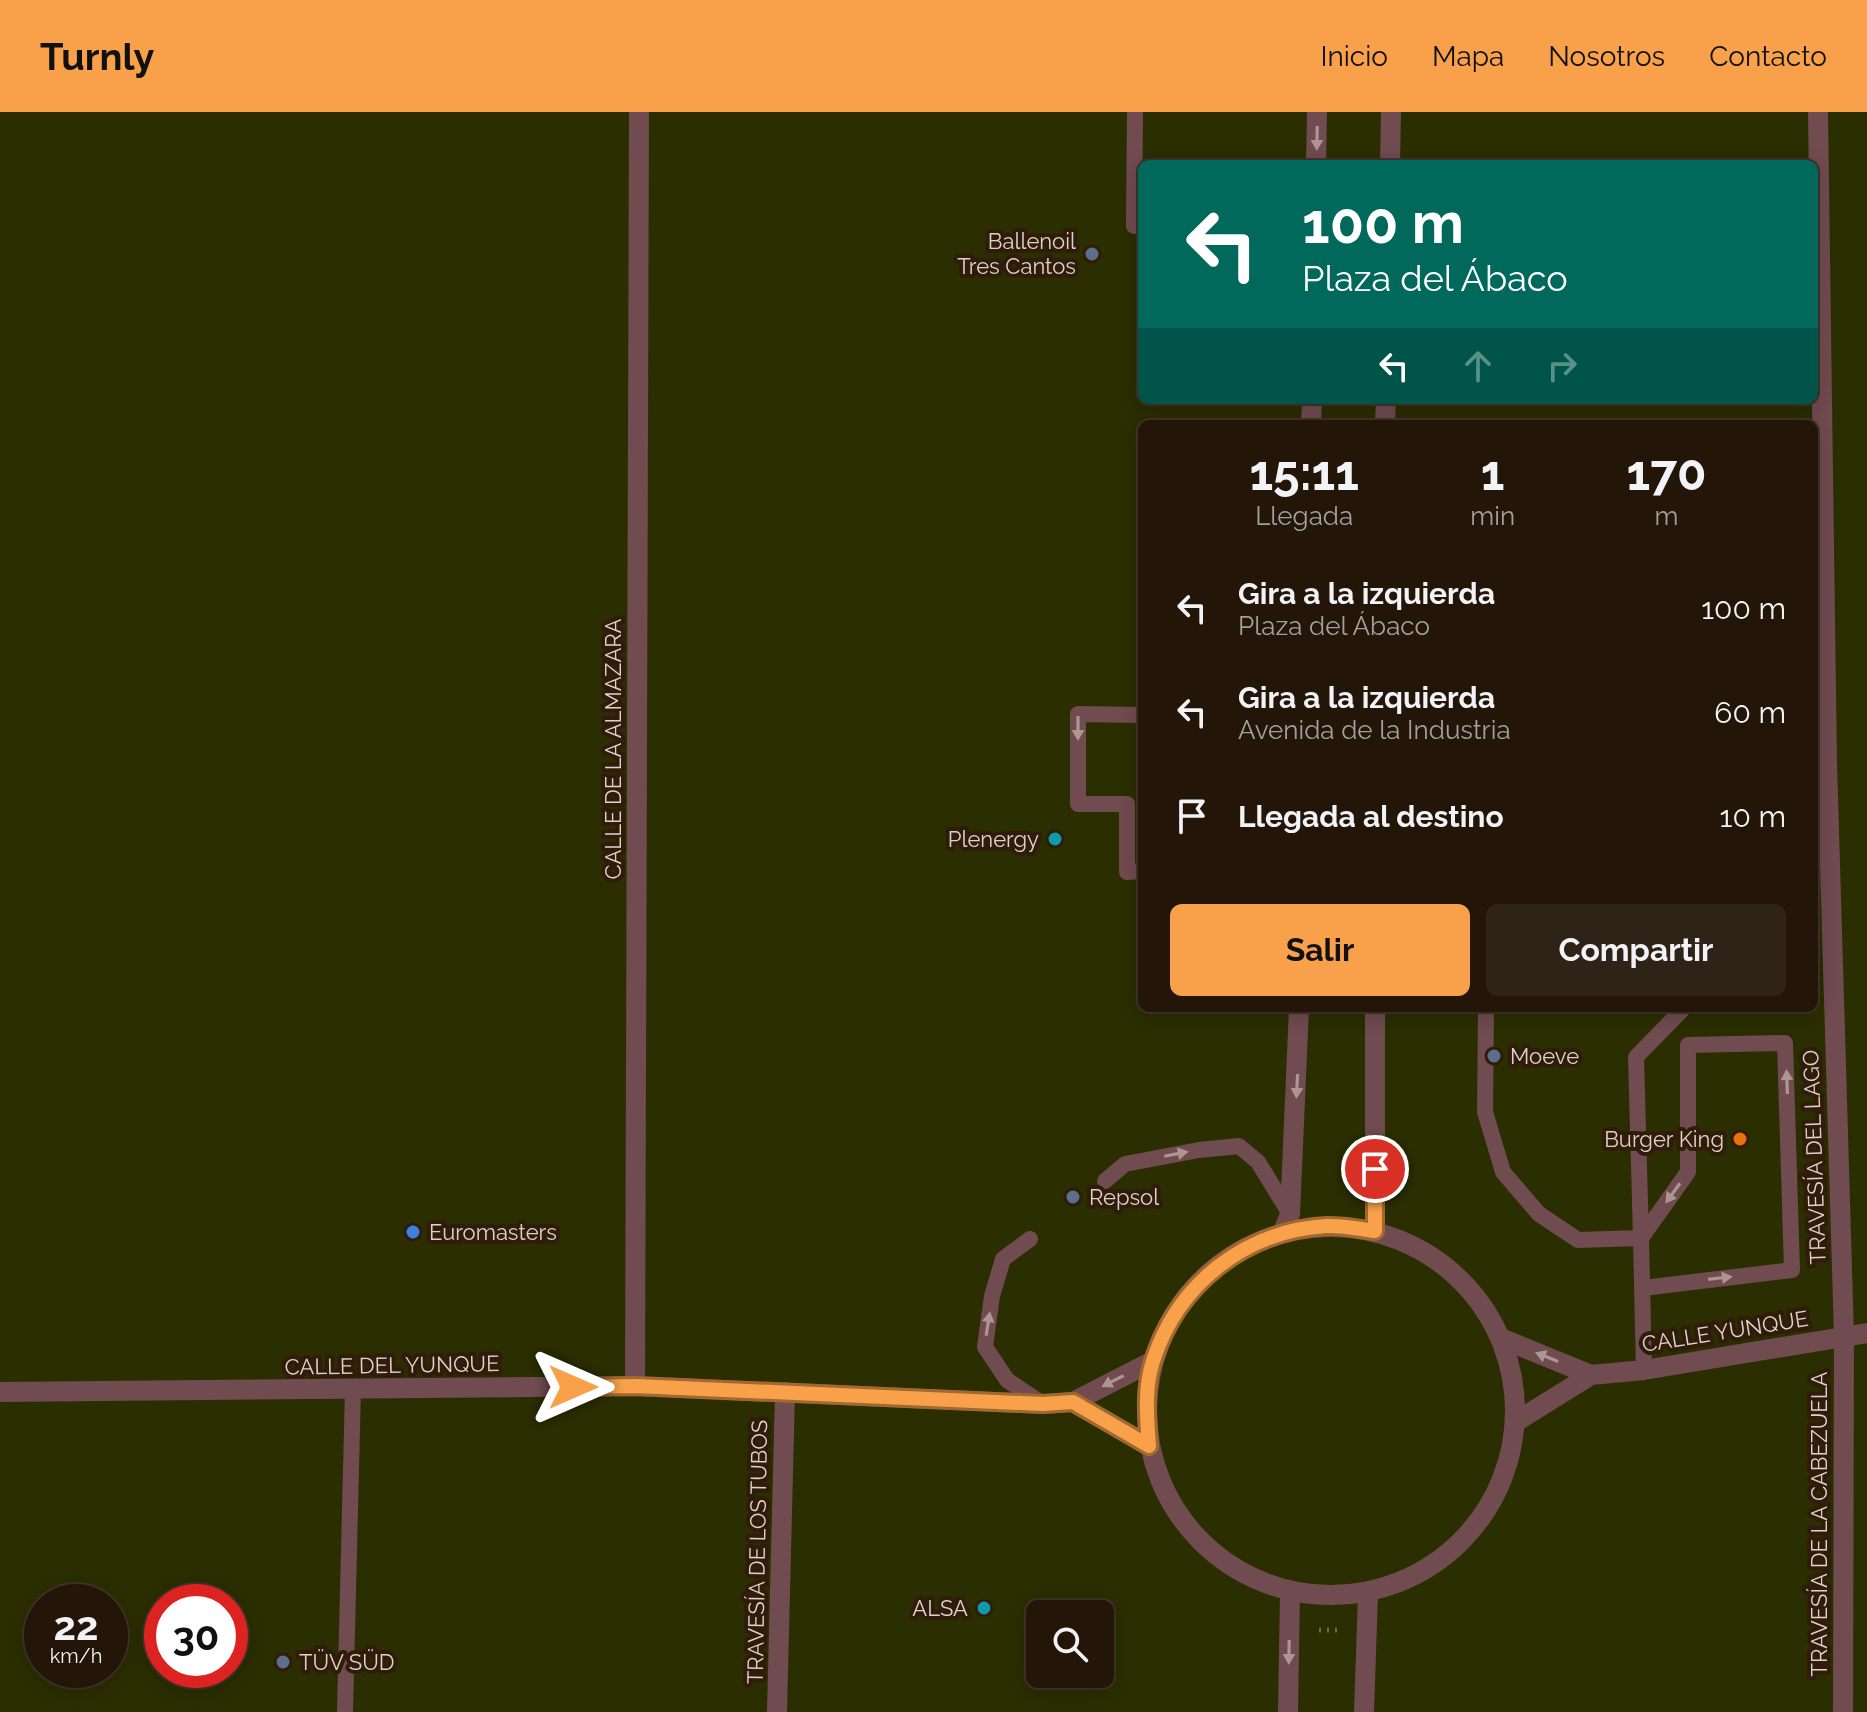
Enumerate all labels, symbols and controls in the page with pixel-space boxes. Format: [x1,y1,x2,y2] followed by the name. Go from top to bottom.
[40,34,154,79] text: Turnly
[1320,40,1388,73] text: Inicio
[1432,40,1504,73] text: Mapa
[1548,40,1665,73] text: Nosotros
[1709,40,1827,73] text: Contacto
[1310,126,1323,151] one-way arrow
[1302,190,1464,256] text: 100 m
[1170,192,1274,296] icon: left
[957,228,1076,279] place label: Ballenoil Tres Cantos
[1083,245,1101,263] marker: Ballenoil Tres Cantos
[1302,257,1568,299] text: Plaza del Ábaco
[1372,344,1416,388] icon: left
[1456,344,1500,388] icon: ahead
[1540,344,1584,388] icon: right
[1249,445,1359,501] text: 15:11
[1481,445,1505,501] text: 1
[1626,445,1707,501] text: 170
[1255,501,1353,531] text: Llegada
[1470,501,1515,531] text: min
[1655,501,1678,531] text: m
[1238,576,1495,611] text: Gira a la izquierda
[1170,586,1214,630] icon: left
[1701,591,1786,626] text: 100 m
[1238,611,1430,641] text: Plaza del Ábaco
[600,618,626,879] street label: CALLE DE LA ALMAZARA
[1238,680,1495,715] text: Gira a la izquierda
[1170,690,1214,734] icon: left
[1714,695,1786,730] text: 60 m
[1238,715,1511,745] text: Avenida de la Industria
[1072,716,1084,741] one-way arrow
[1170,794,1214,838] icon: arrive
[1238,799,1504,834] text: Llegada al destino
[1720,799,1786,834] text: 10 m
[948,826,1039,852] place label: Plenergy
[1046,830,1064,848] marker: Plenergy
[1170,904,1470,996] button: Salir
[1486,904,1786,996] button: Compartir
[1510,1043,1579,1069] place label: Moeve
[1485,1047,1503,1065] marker: Moeve
[1797,1049,1831,1265] street label: TRAVESÍA DEL LAGO
[1780,1069,1793,1094] one-way arrow
[1290,1074,1303,1099] one-way arrow
[1604,1126,1724,1152] place label: Burger King
[1731,1130,1749,1148] marker: Burger King
[1341,1135,1409,1203] pin
[1353,1147,1397,1191] icon: arrive
[1164,1148,1189,1160] one-way arrow
[1666,1182,1682,1203] one-way arrow
[1089,1184,1159,1210] place label: Repsol
[1064,1188,1082,1206] marker: Repsol
[429,1219,557,1245] place label: Euromasters
[404,1223,422,1241] marker: Euromasters
[1708,1272,1733,1285] one-way arrow
[1640,1305,1810,1357] street label: CALLE YUNQUE
[982,1311,995,1336] one-way arrow
[531,1345,615,1429] position arrow
[284,1350,500,1380] street label: CALLE DEL YUNQUE
[1535,1350,1559,1363] one-way arrow
[1806,1371,1832,1676] street label: TRAVESÍA DE LA CABEZUELA
[1101,1375,1124,1388] one-way arrow
[742,1420,772,1684] street label: TRAVESÍA DE LOS TUBOS
[144,1584,248,1688] speed limit sign: 30
[912,1595,968,1621] place label: ALSA
[975,1599,993,1617] marker: ALSA
[1026,1600,1114,1688] map controls
[1026,1600,1114,1688] button: search
[53,1602,99,1649] text: 22
[1283,1640,1295,1665] one-way arrow
[50,1644,102,1668] text: km/h
[299,1649,395,1675] place label: TÜV SÜD
[274,1653,292,1671] marker: TÜV SÜD

